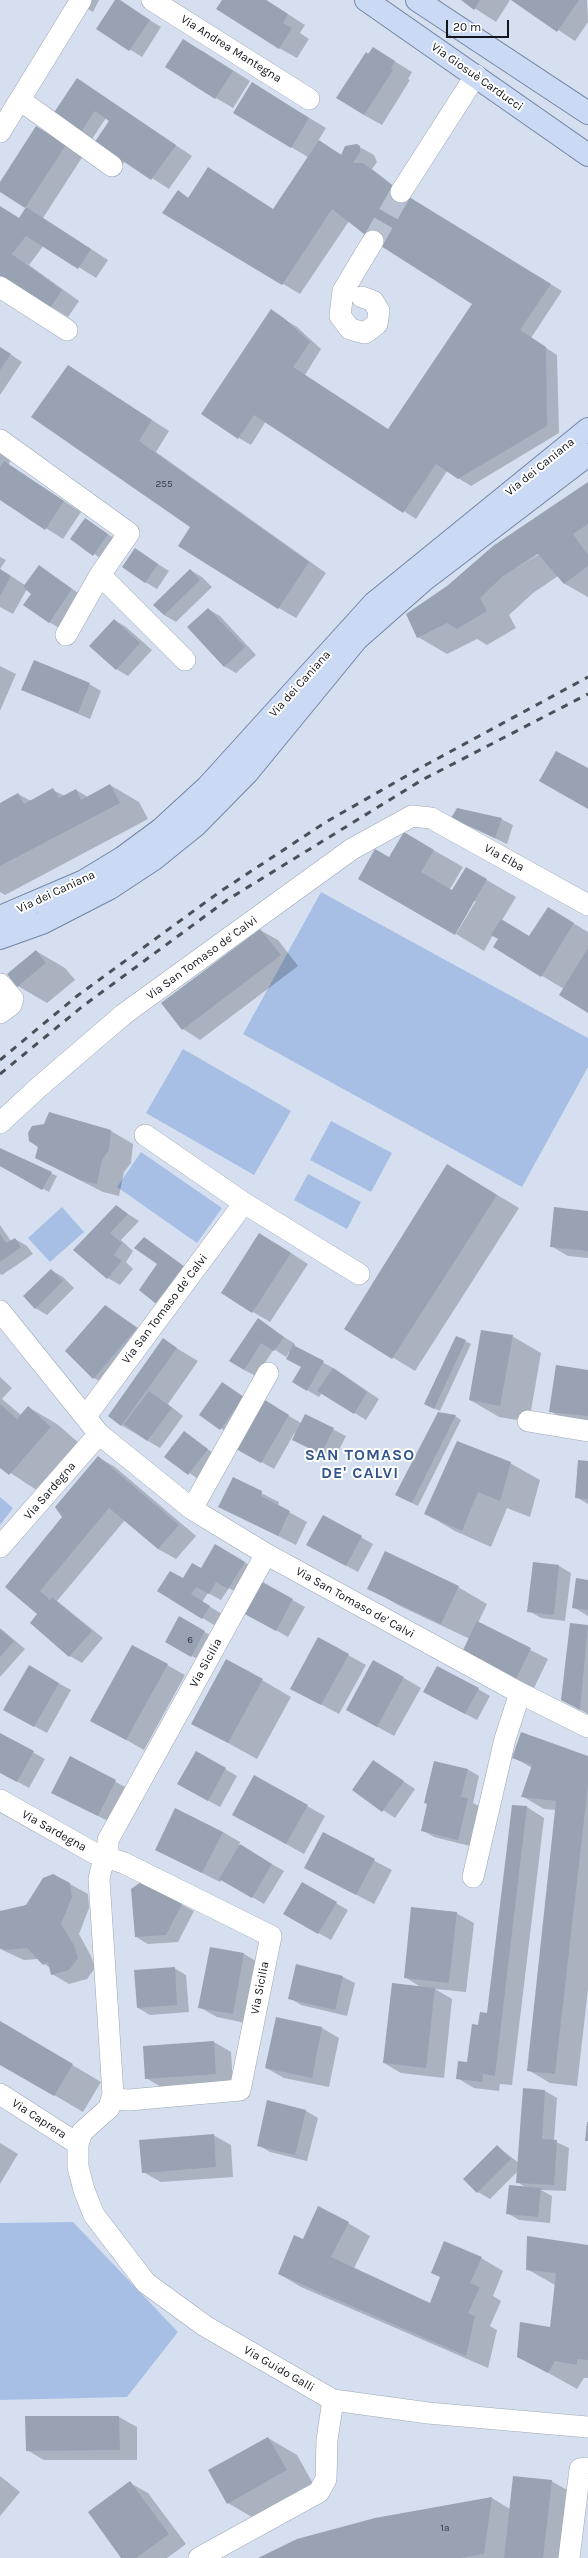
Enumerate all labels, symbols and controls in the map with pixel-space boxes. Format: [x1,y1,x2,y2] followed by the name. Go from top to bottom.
[178,12,284,86] street label: Via Andrea Mantegna
[448,12,511,38] scale bar
[453,20,481,34] text: 20 m
[428,40,526,114] street label: Via Giosuè Carducci
[503,435,577,499] street label: Via dei Caniana
[155,478,173,490] house number: 255
[266,648,334,720] street label: Via dei Caniana
[481,841,527,875] street label: Via Elba
[15,868,97,916] street label: Via dei Caniana
[144,913,260,1003] street label: Via San Tomaso de' Calvi
[119,1251,211,1367] street label: Via San Tomaso de' Calvi
[305,1445,415,1483] district label: SAN TOMASO DE' CALVI
[21,1459,79,1523] street label: Via Sardegna
[293,1564,417,1642] street label: Via San Tomaso de' Calvi
[187,1634,193,1646] house number: 6
[187,1636,225,1690] street label: Via Sicilia
[19,1807,89,1855] street label: Via Sardegna
[248,1960,272,2016] street label: Via Sicilia
[9,2096,69,2142] street label: Via Caprera
[241,2343,317,2395] street label: Via Guido Galli
[441,2522,449,2534] house number: 1a

